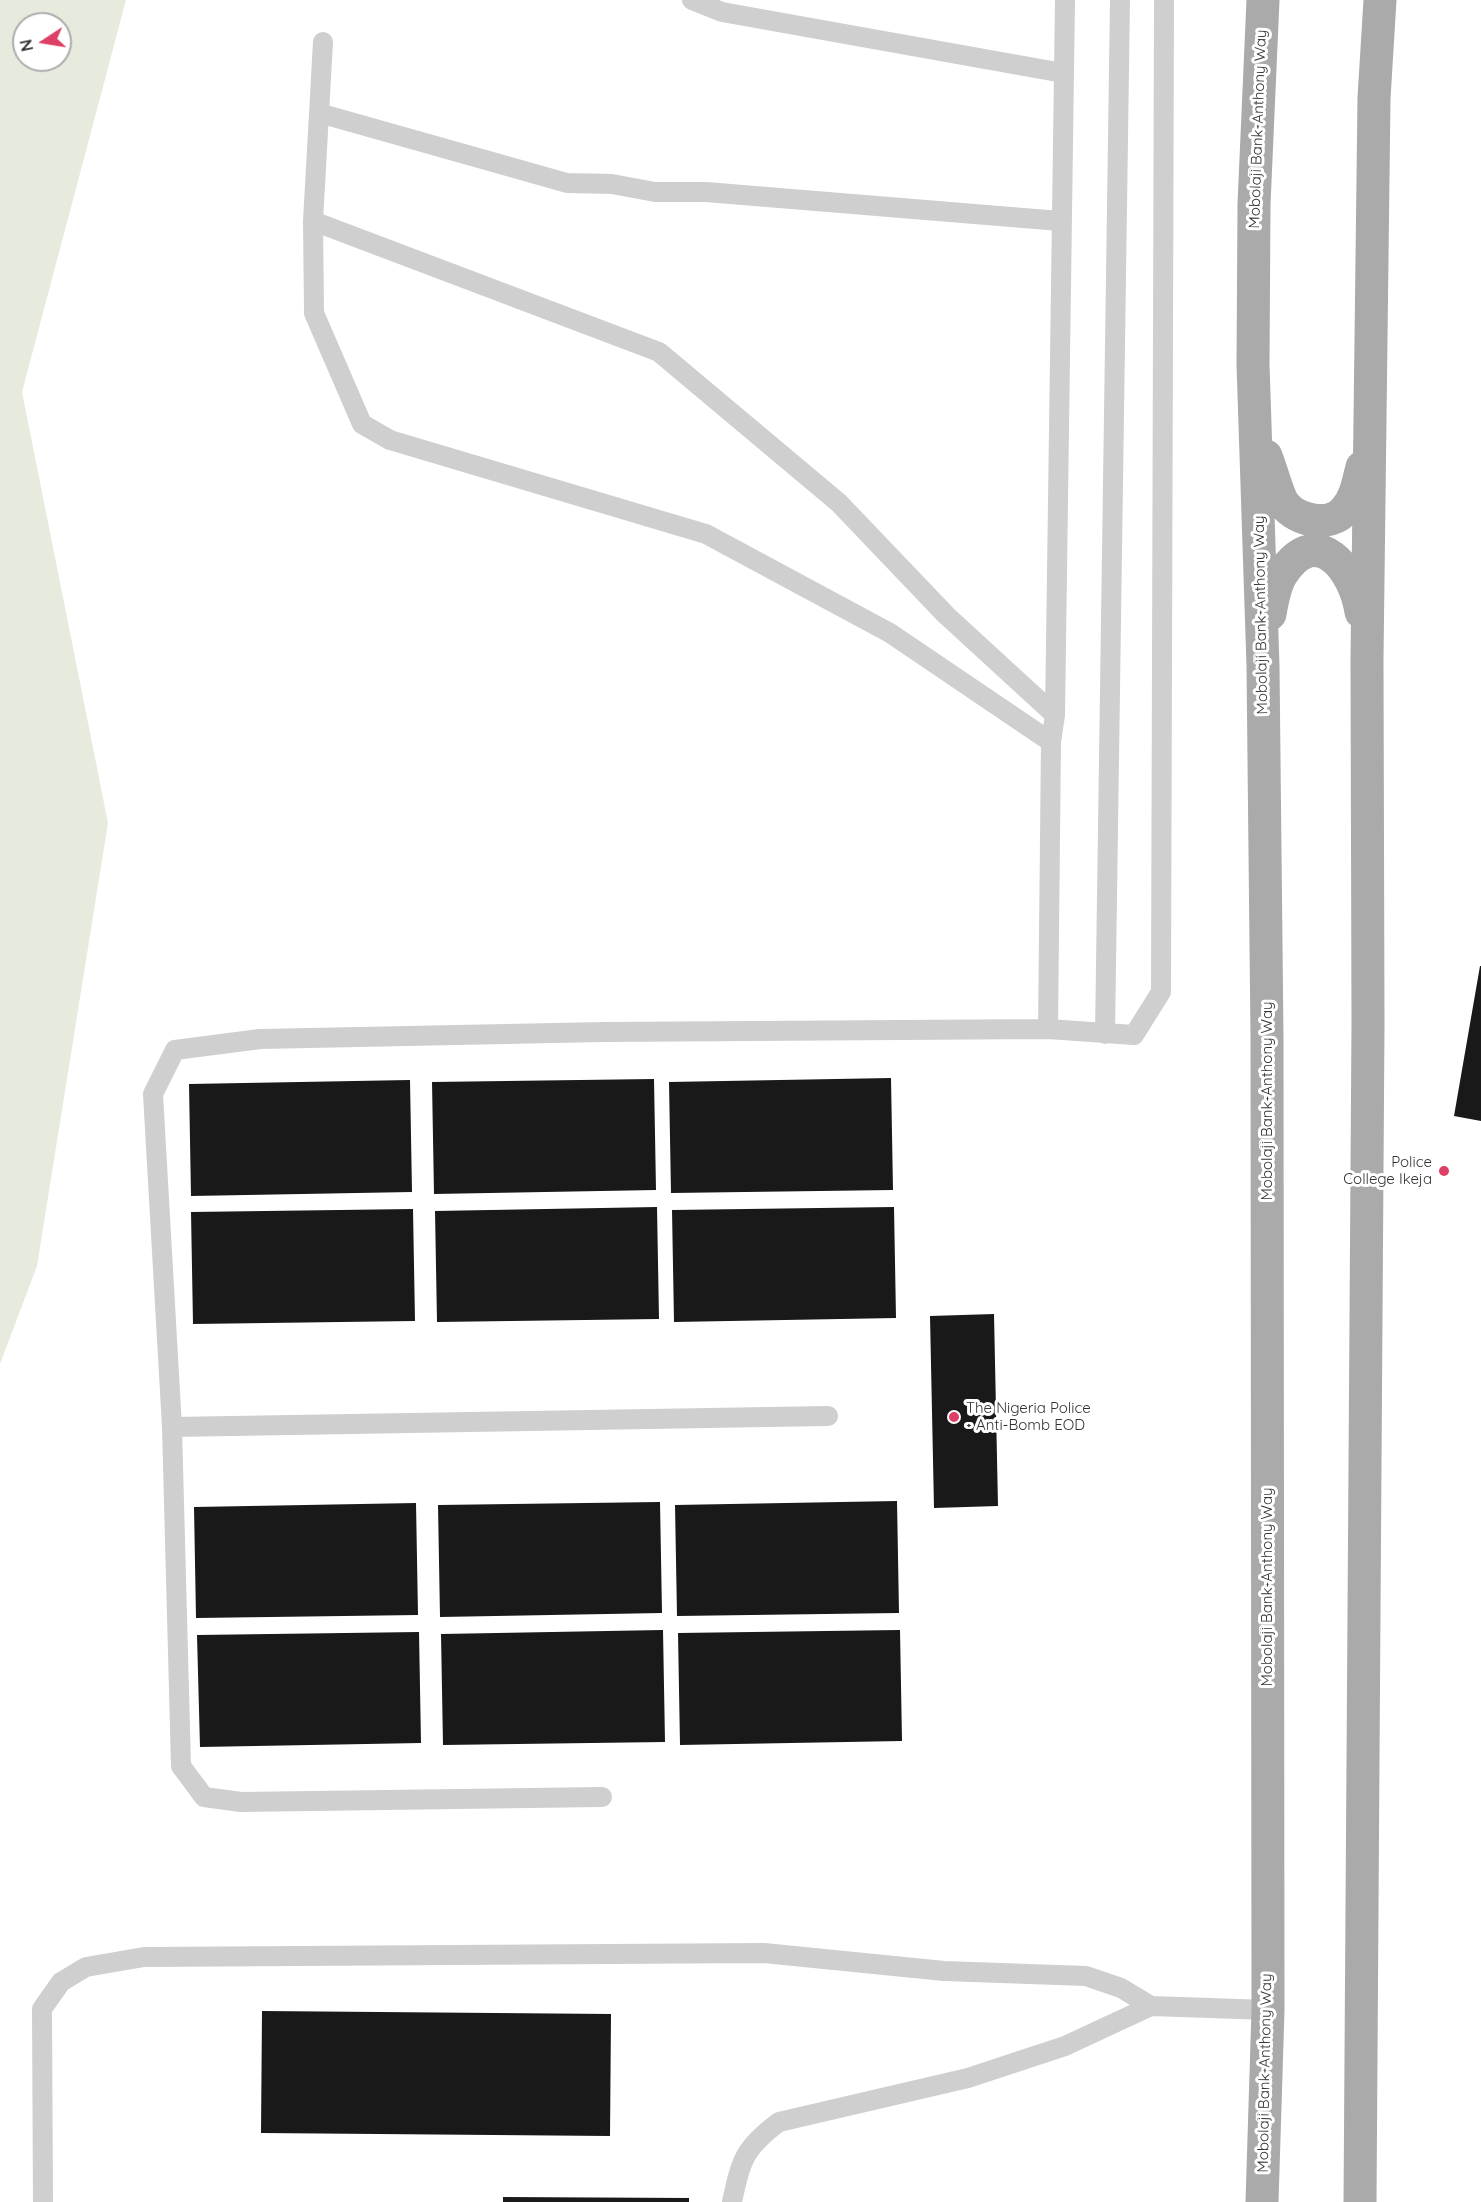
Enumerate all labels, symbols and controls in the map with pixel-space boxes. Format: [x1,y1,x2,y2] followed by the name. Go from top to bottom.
[12,12,72,72] north arrow
[1246,29,1270,229] street label: Mobolaji Bank-Anthony Way
[15,38,37,53] text: N
[1250,515,1272,715] street label: Mobolaji Bank-Anthony Way
[1258,1001,1276,1201] street label: Mobolaji Bank-Anthony Way
[1343,1153,1432,1188] place label: Police College Ikeja
[1437,1164,1451,1178] marker: Police College Ikeja
[966,1399,1091,1434] place label: The Nigeria Police - Anti-Bomb EOD
[947,1410,961,1424] marker: The Nigeria Police - Anti-Bomb EOD
[1258,1487,1276,1687] street label: Mobolaji Bank-Anthony Way
[1254,1973,1276,2173] street label: Mobolaji Bank-Anthony Way

